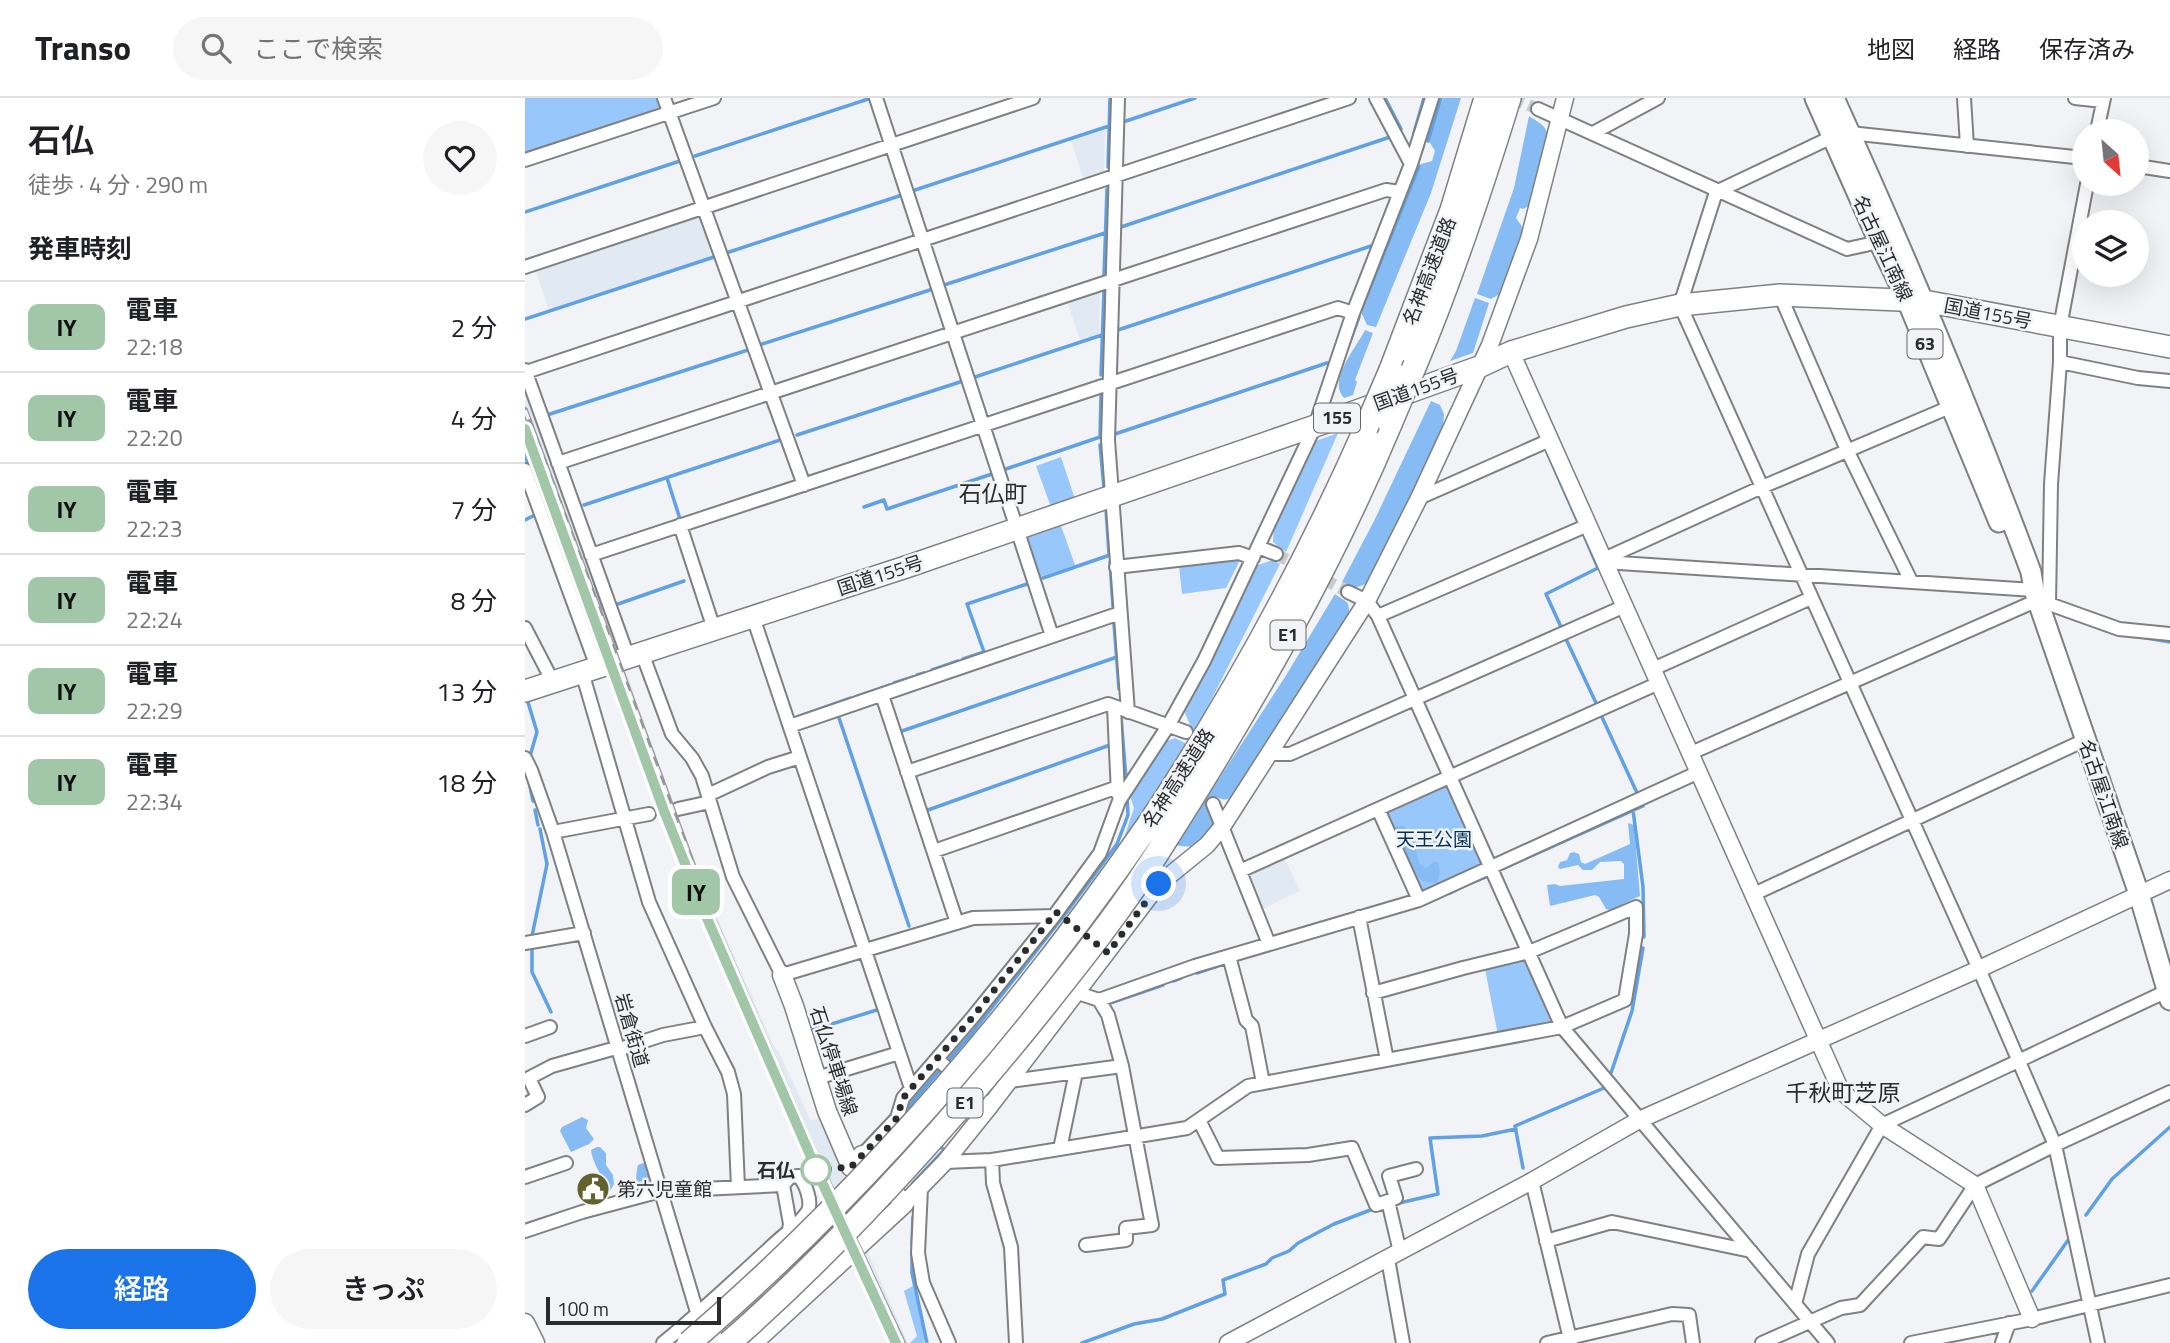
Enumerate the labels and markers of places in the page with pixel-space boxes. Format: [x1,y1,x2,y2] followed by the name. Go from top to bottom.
[757,1155,795,1184] place label: 石仏
[801,1155,831,1185] marker: 石仏
[574,1170,612,1208] public building icon: 第六児童館
[617,1174,712,1203] place label: 第六児童館

